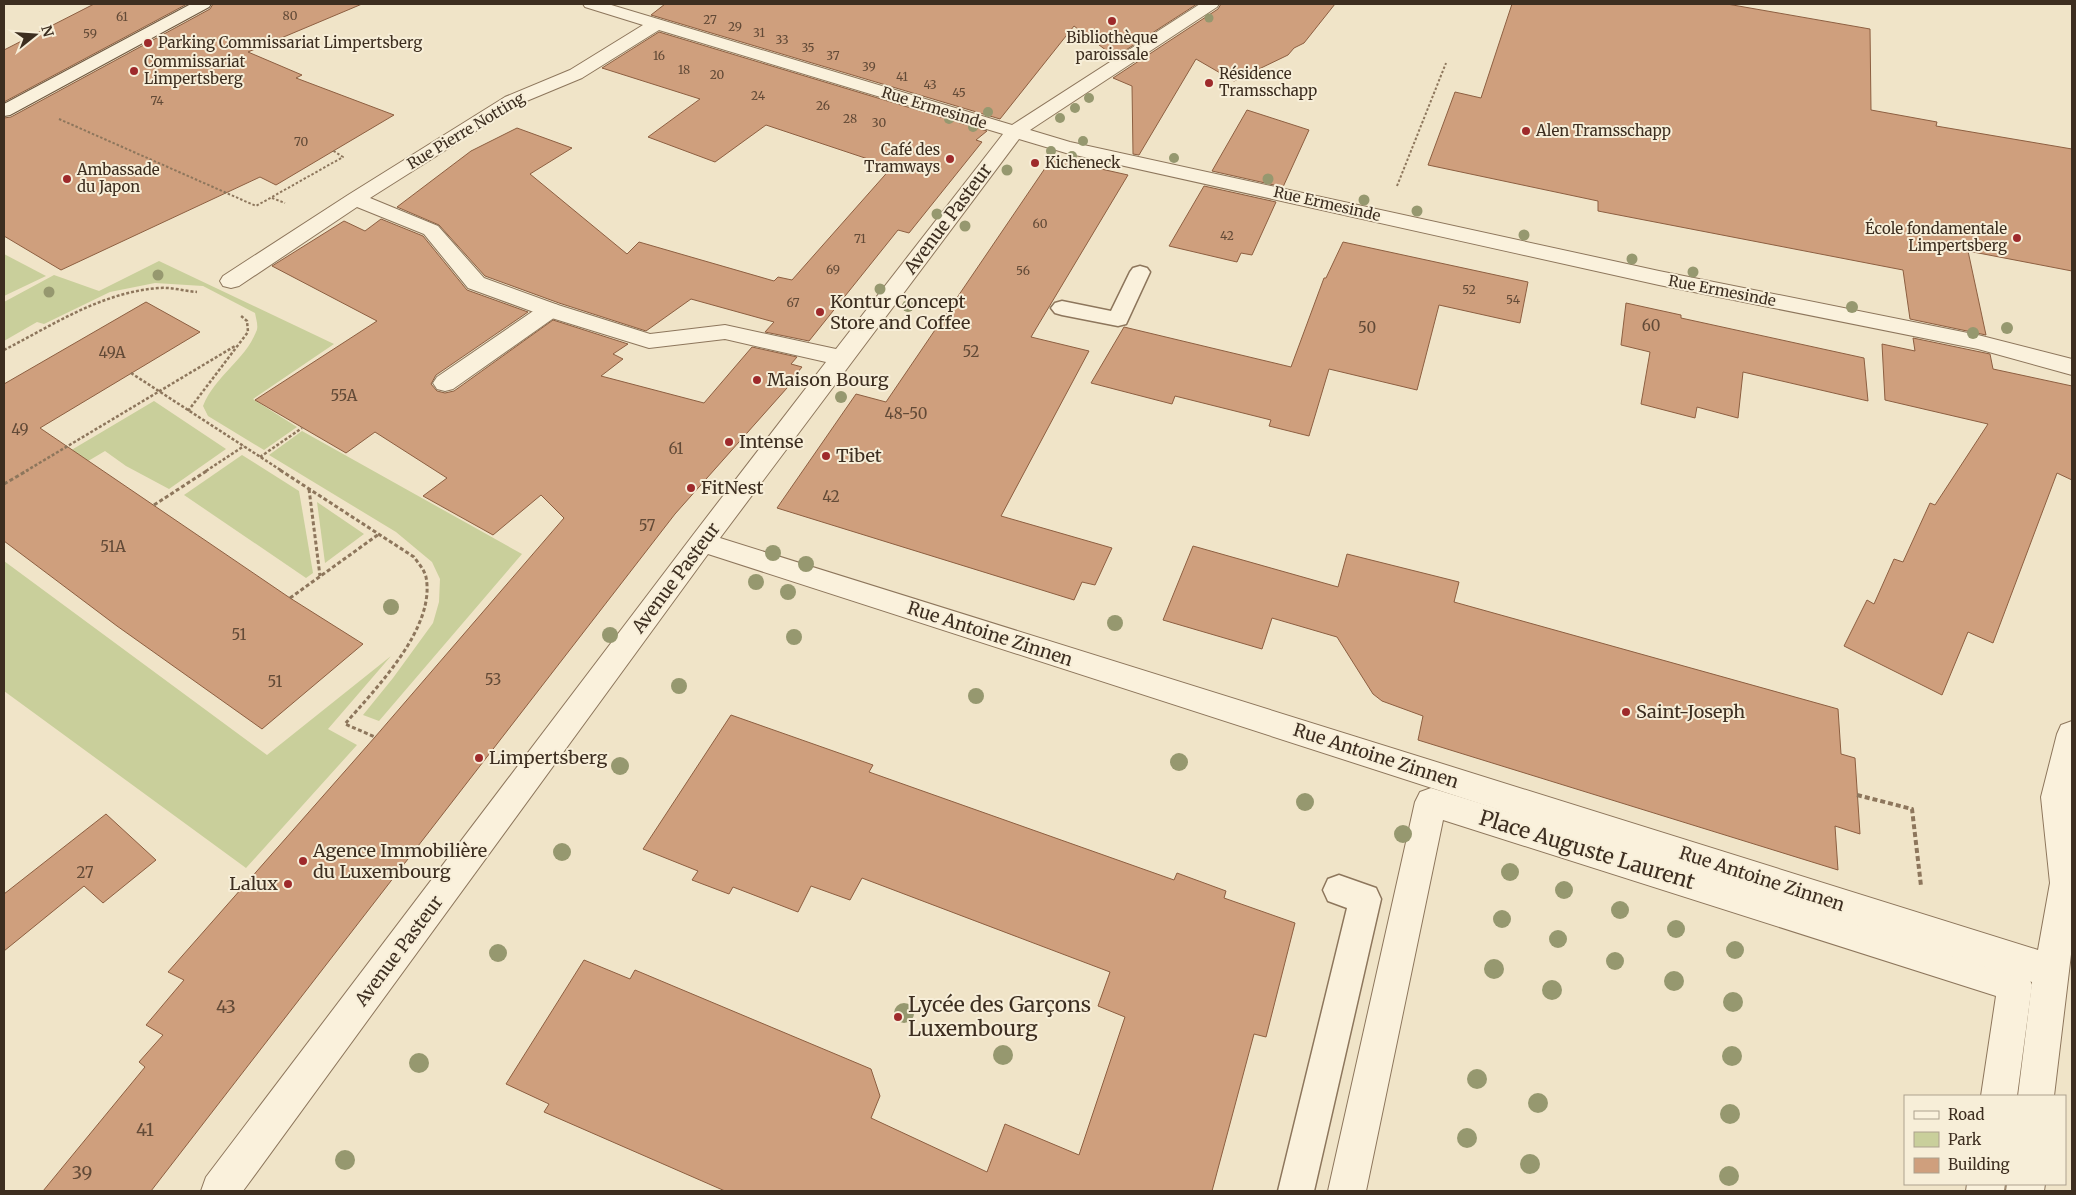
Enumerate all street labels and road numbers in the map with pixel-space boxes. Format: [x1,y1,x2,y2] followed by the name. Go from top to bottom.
[879,82,989,133] street label: Rue Ermesinde
[404,88,528,173] street label: Rue Pierre Notting
[898,159,997,279] street label: Avenue Pasteur
[1272,182,1383,225] street label: Rue Ermesinde
[1667,271,1778,310] street label: Rue Ermesinde
[626,518,725,638] street label: Avenue Pasteur
[905,596,1076,671] street label: Rue Antoine Zinnen
[1291,718,1462,793] street label: Rue Antoine Zinnen
[1476,804,1698,895] street label: Place Auguste Laurent
[1677,841,1848,916] street label: Rue Antoine Zinnen
[349,891,448,1011] street label: Avenue Pasteur

